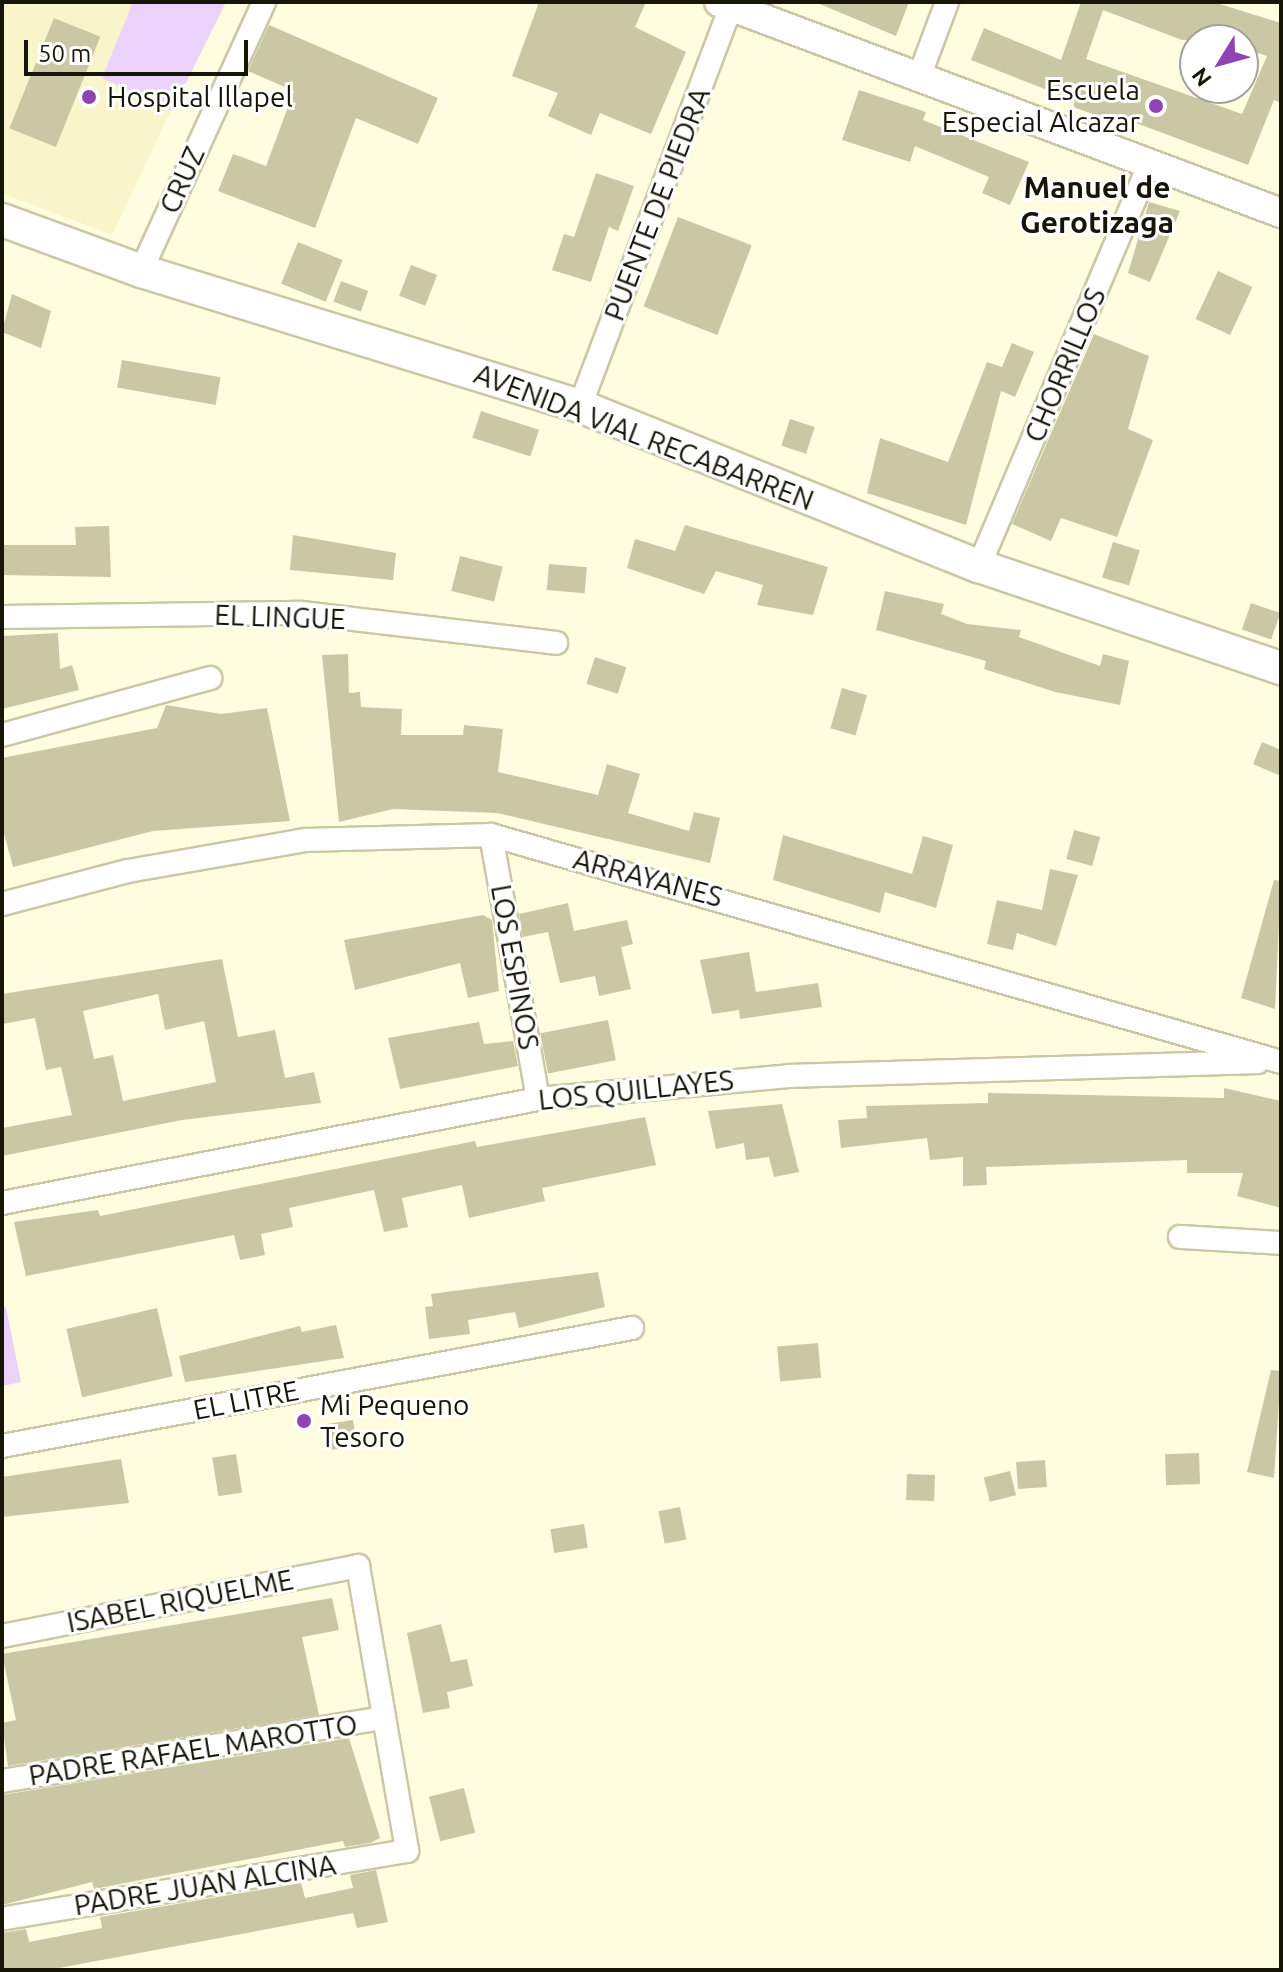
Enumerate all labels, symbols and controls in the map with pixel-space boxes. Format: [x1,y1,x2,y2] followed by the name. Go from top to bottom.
[28,24,252,74] scale bar
[1179,24,1259,104] north arrow
[38,40,91,67] text: 50 m
[1186,63,1216,92] text: N
[942,73,1140,139] place label: Escuela Especial Alcazar
[107,80,293,114] place label: Hospital Illapel
[597,83,717,325] street label: PUENTE DE PIEDRA
[78,86,100,108] marker: Hospital Illapel
[1147,97,1165,115] marker: Escuela Especial Alcazar
[153,141,211,219] street label: CRUZ
[1020,169,1174,240] district label: Manuel de Gerotizaga
[1017,283,1113,447] street label: CHORRILLOS
[470,357,818,517] street label: AVENIDA VIAL RECABARREN
[214,598,346,636] street label: EL LINGUE
[570,842,726,914] street label: ARRAYANES
[484,882,546,1052] street label: LOS ESPINOS
[537,1063,735,1117] street label: LOS QUILLAYES
[191,1373,301,1427] street label: EL LITRE
[320,1388,469,1454] place label: Mi Pequeno Tesoro
[295,1412,313,1430] marker: Mi Pequeno Tesoro
[64,1563,296,1639] street label: ISABEL RIQUELME
[26,1707,360,1793] street label: PADRE RAFAEL MAROTTO
[72,1848,338,1922] street label: PADRE JUAN ALCINA

